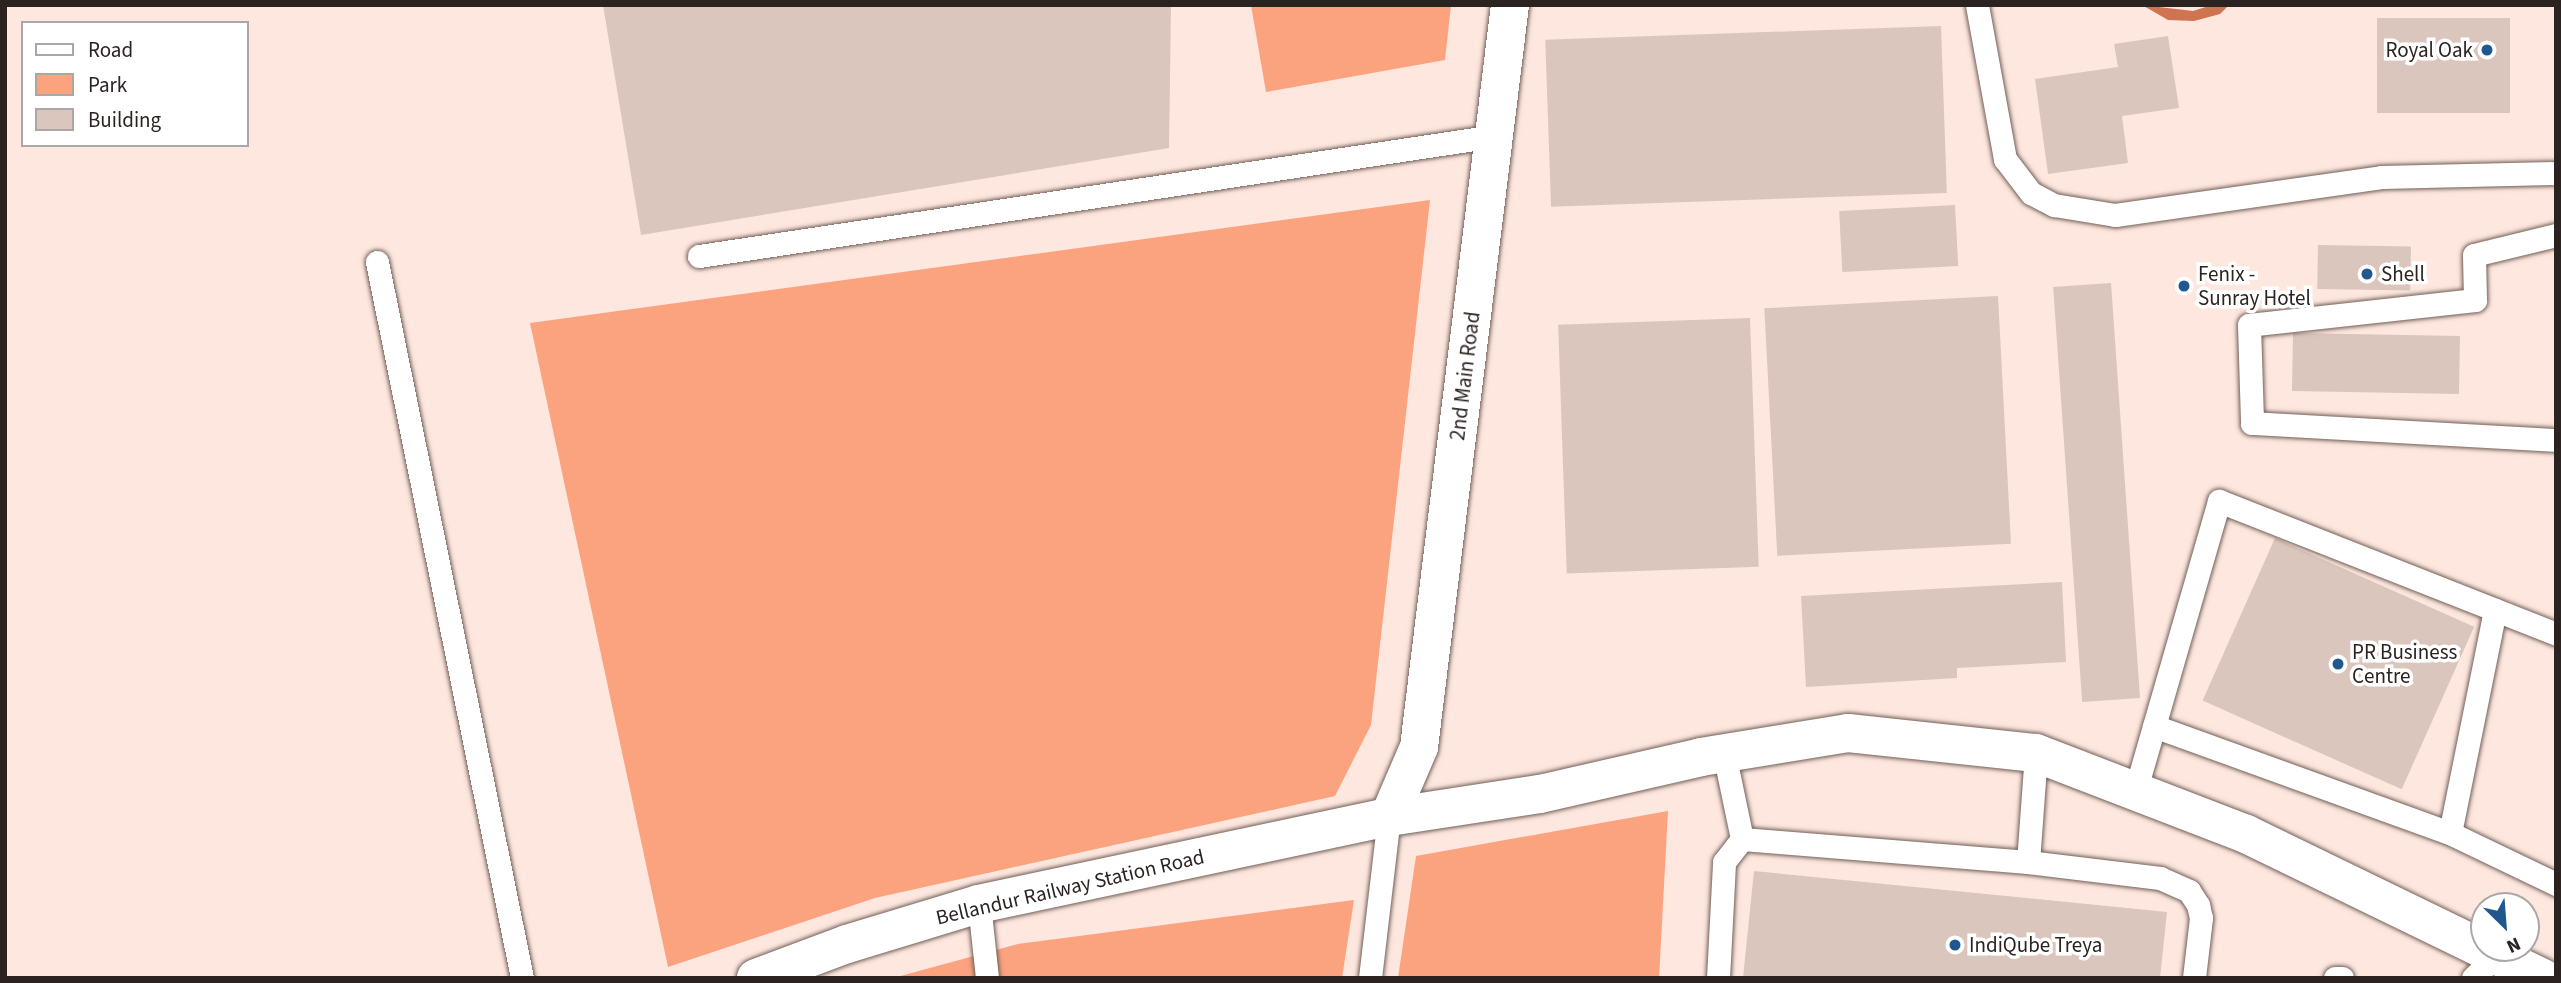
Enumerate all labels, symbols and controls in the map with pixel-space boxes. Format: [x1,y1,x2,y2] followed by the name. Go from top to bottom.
[21,21,248,147] legend
[88,35,133,65] text: Road
[2386,37,2473,63] place label: Royal Oak
[2479,42,2495,58] marker: Royal Oak
[88,70,127,100] text: Park
[88,105,161,135] text: Building
[2198,261,2311,311] place label: Fenix - Sunray Hotel
[2381,261,2425,287] place label: Shell
[2359,266,2375,282] marker: Shell
[2176,278,2192,294] marker: Fenix - Sunray Hotel
[1445,310,1485,442] street label: 2nd Main Road
[2352,639,2457,689] place label: PR Business Centre
[2330,656,2346,672] marker: PR Business Centre
[933,844,1207,930] street label: Bellandur Railway Station Road
[2470,892,2540,962] north arrow
[2502,930,2525,960] text: N
[1969,932,2102,958] place label: IndiQube Treya
[1947,937,1963,953] marker: IndiQube Treya

